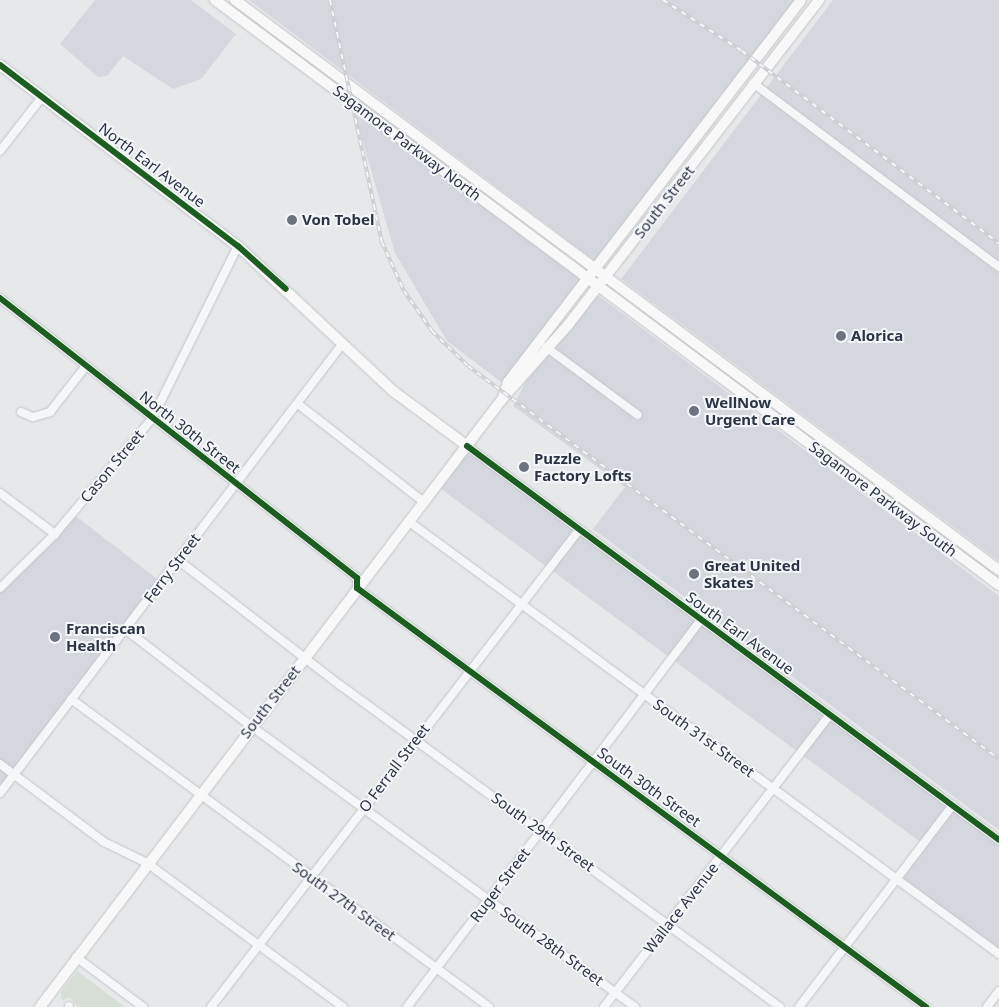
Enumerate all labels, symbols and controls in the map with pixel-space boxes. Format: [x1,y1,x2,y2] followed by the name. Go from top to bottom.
[330,82,484,204] street label: Sagamore Parkway North
[95,119,209,211] street label: North Earl Avenue
[630,162,698,242] street label: South Street
[302,211,374,229] place label: Von Tobel
[286,214,298,226] marker: Von Tobel
[851,327,903,345] place label: Alorica
[835,330,847,342] marker: Alorica
[136,387,244,477] street label: North 30th Street
[705,393,795,428] place label: WellNow Urgent Care
[687,404,701,418] marker: WellNow Urgent Care
[76,426,148,506] street label: Cason Street
[806,438,960,560] street label: Sagamore Parkway South
[534,449,632,484] place label: Puzzle Factory Lofts
[518,461,530,473] marker: Puzzle Factory Lofts
[140,530,204,606] street label: Ferry Street
[704,556,800,591] place label: Great United Skates
[688,568,700,580] marker: Great United Skates
[683,588,797,678] street label: South Earl Avenue
[66,619,146,654] place label: Franciscan Health
[48,630,62,644] marker: Franciscan Health
[236,662,304,742] street label: South Street
[650,695,758,781] street label: South 31st Street
[355,720,433,816] street label: O Ferrall Street
[594,744,704,830] street label: South 30th Street
[488,789,598,875] street label: South 29th Street
[466,844,534,926] street label: Ruger Street
[289,858,399,944] street label: South 27th Street
[640,859,722,957] street label: Wallace Avenue
[497,903,607,989] street label: South 28th Street

